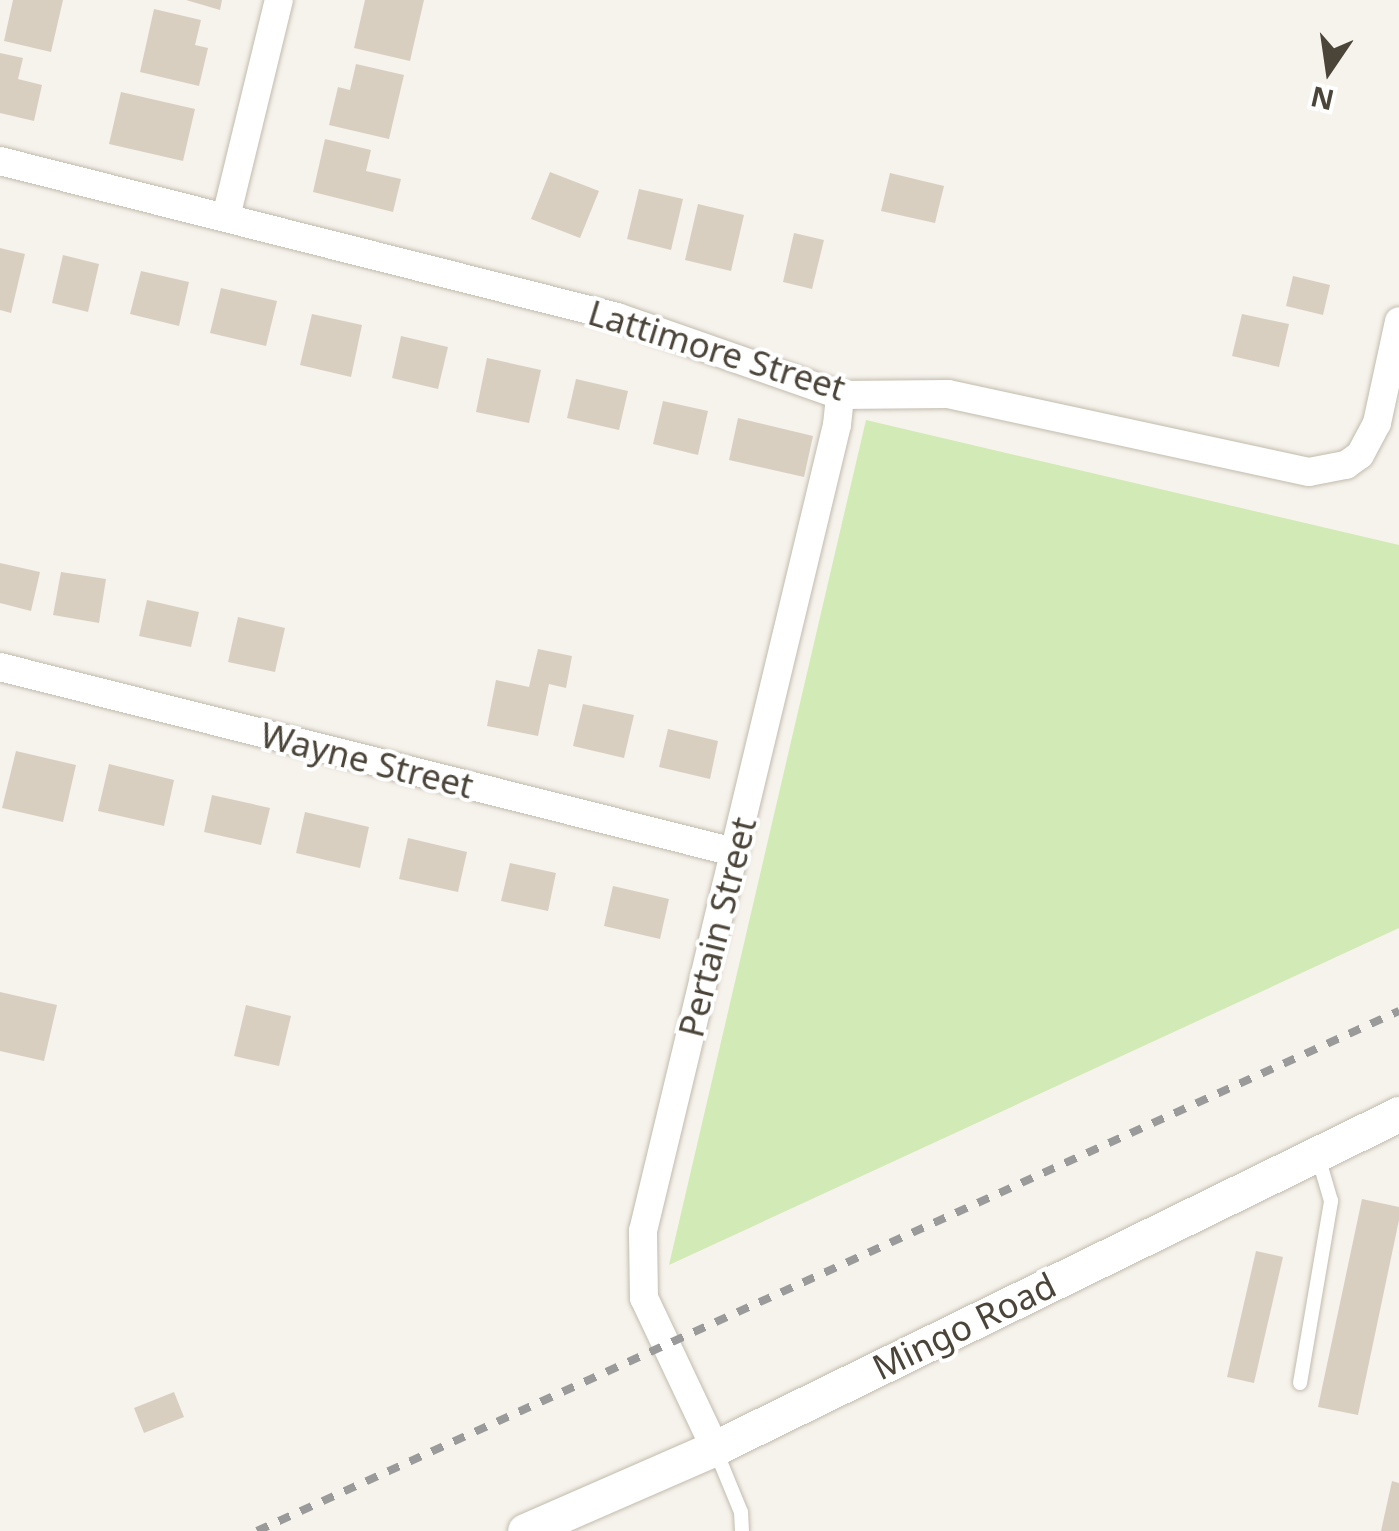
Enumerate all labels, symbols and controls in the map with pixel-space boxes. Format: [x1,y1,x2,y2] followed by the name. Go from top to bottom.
[1279,20,1379,120] north arrow
[1307,78,1338,120] text: N
[583,291,851,409] street label: Lattimore Street
[256,713,478,807] street label: Wayne Street
[669,813,765,1041] street label: Pertain Street
[866,1264,1062,1388] street label: Mingo Road

